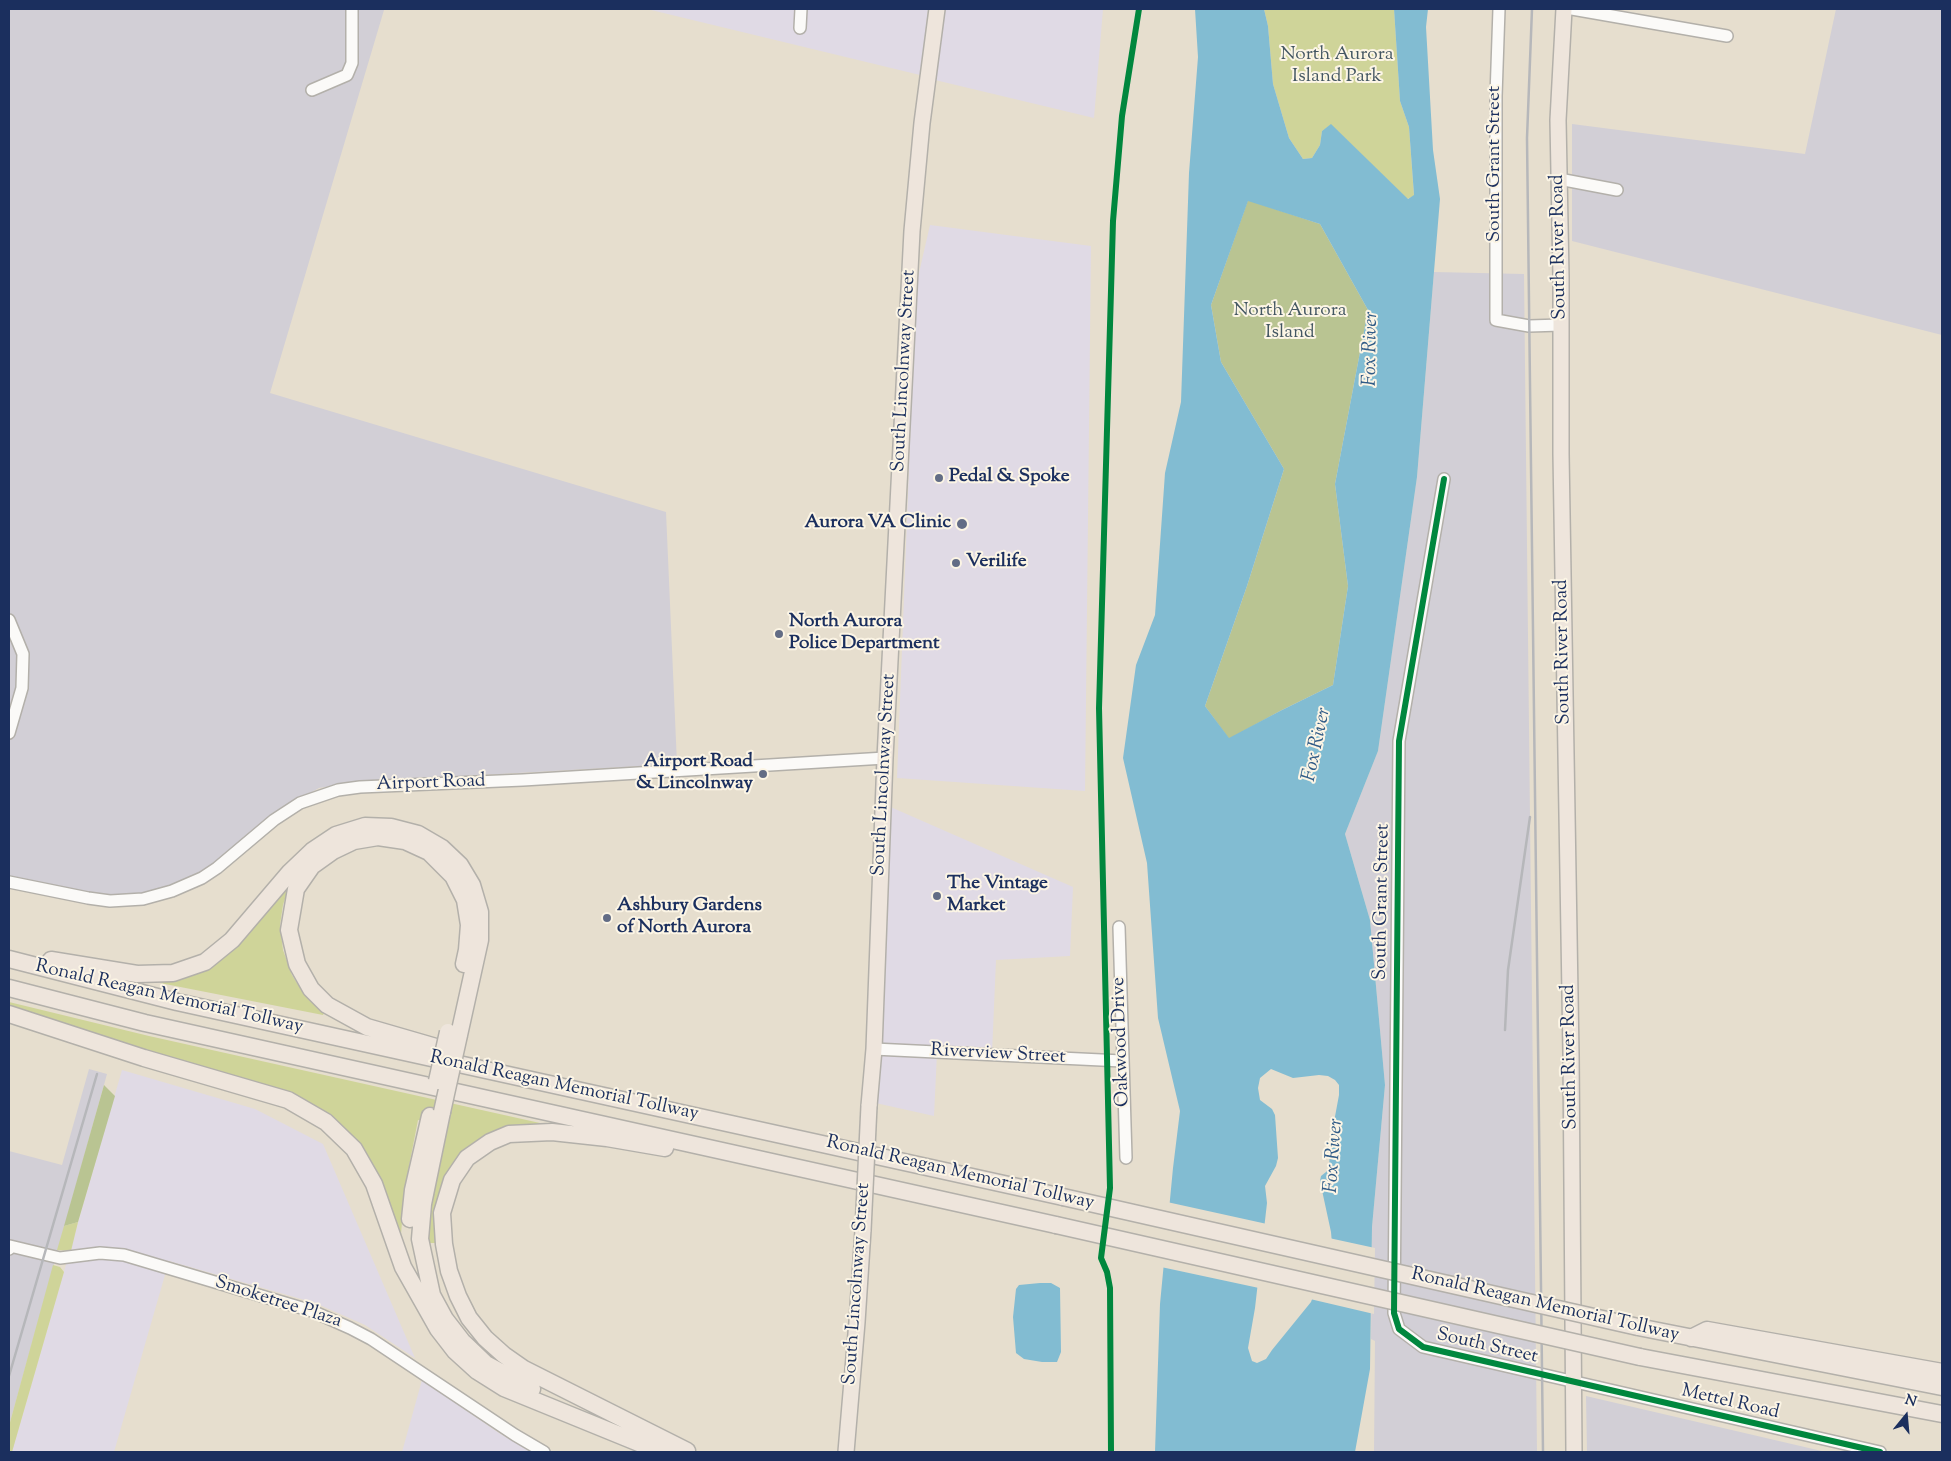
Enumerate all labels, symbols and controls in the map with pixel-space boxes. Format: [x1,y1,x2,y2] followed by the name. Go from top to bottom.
[1280,45,1394,89] park label: North Aurora Island Park
[1485,86,1507,242] street label: South Grant Street
[1547,174,1573,320] street label: South River Road
[888,269,922,473] street label: South Lincolnway Street
[1233,301,1347,345] park label: North Aurora Island
[1359,311,1385,387] water label: Fox River
[949,467,1070,489] place label: Pedal & Spoke
[933,472,945,484] marker: Pedal & Spoke
[805,513,951,535] place label: Aurora VA Clinic
[955,517,969,531] marker: Aurora VA Clinic
[966,552,1027,574] place label: Verilife
[950,557,962,569] marker: Verilife
[1551,579,1577,725] street label: South River Road
[789,612,940,656] place label: North Aurora Police Department
[773,628,785,640] marker: North Aurora Police Department
[868,673,902,877] street label: South Lincolnway Street
[1298,706,1338,784] water label: Fox River
[636,752,753,796] place label: Airport Road & Lincolnway
[757,768,769,780] marker: Airport Road & Lincolnway
[376,771,486,797] street label: Airport Road
[1370,824,1396,980] street label: South Grant Street
[947,874,1048,918] place label: The Vintage Market
[931,890,943,902] marker: The Vintage Market
[617,896,762,940] place label: Ashbury Gardens of North Aurora
[601,912,613,924] marker: Ashbury Gardens of North Aurora
[33,956,305,1040] street label: Ronald Reagan Memorial Tollway
[1108,977,1136,1107] street label: Oakwood Drive
[1558,984,1584,1130] street label: South River Road
[930,1040,1066,1070] street label: Riverview Street
[428,1047,700,1127] street label: Ronald Reagan Memorial Tollway
[1320,1118,1350,1194] water label: Fox River
[824,1132,1096,1216] street label: Ronald Reagan Memorial Tollway
[840,1182,876,1386] street label: South Lincolnway Street
[1409,1264,1681,1348] street label: Ronald Reagan Memorial Tollway
[212,1272,344,1334] street label: Smoketree Plaza
[1434,1324,1540,1370] street label: South Street
[1679,1381,1781,1425] street label: Mettel Road
[1902,1390,1919,1413] text: N
[1881,1391,1931,1441] north arrow

